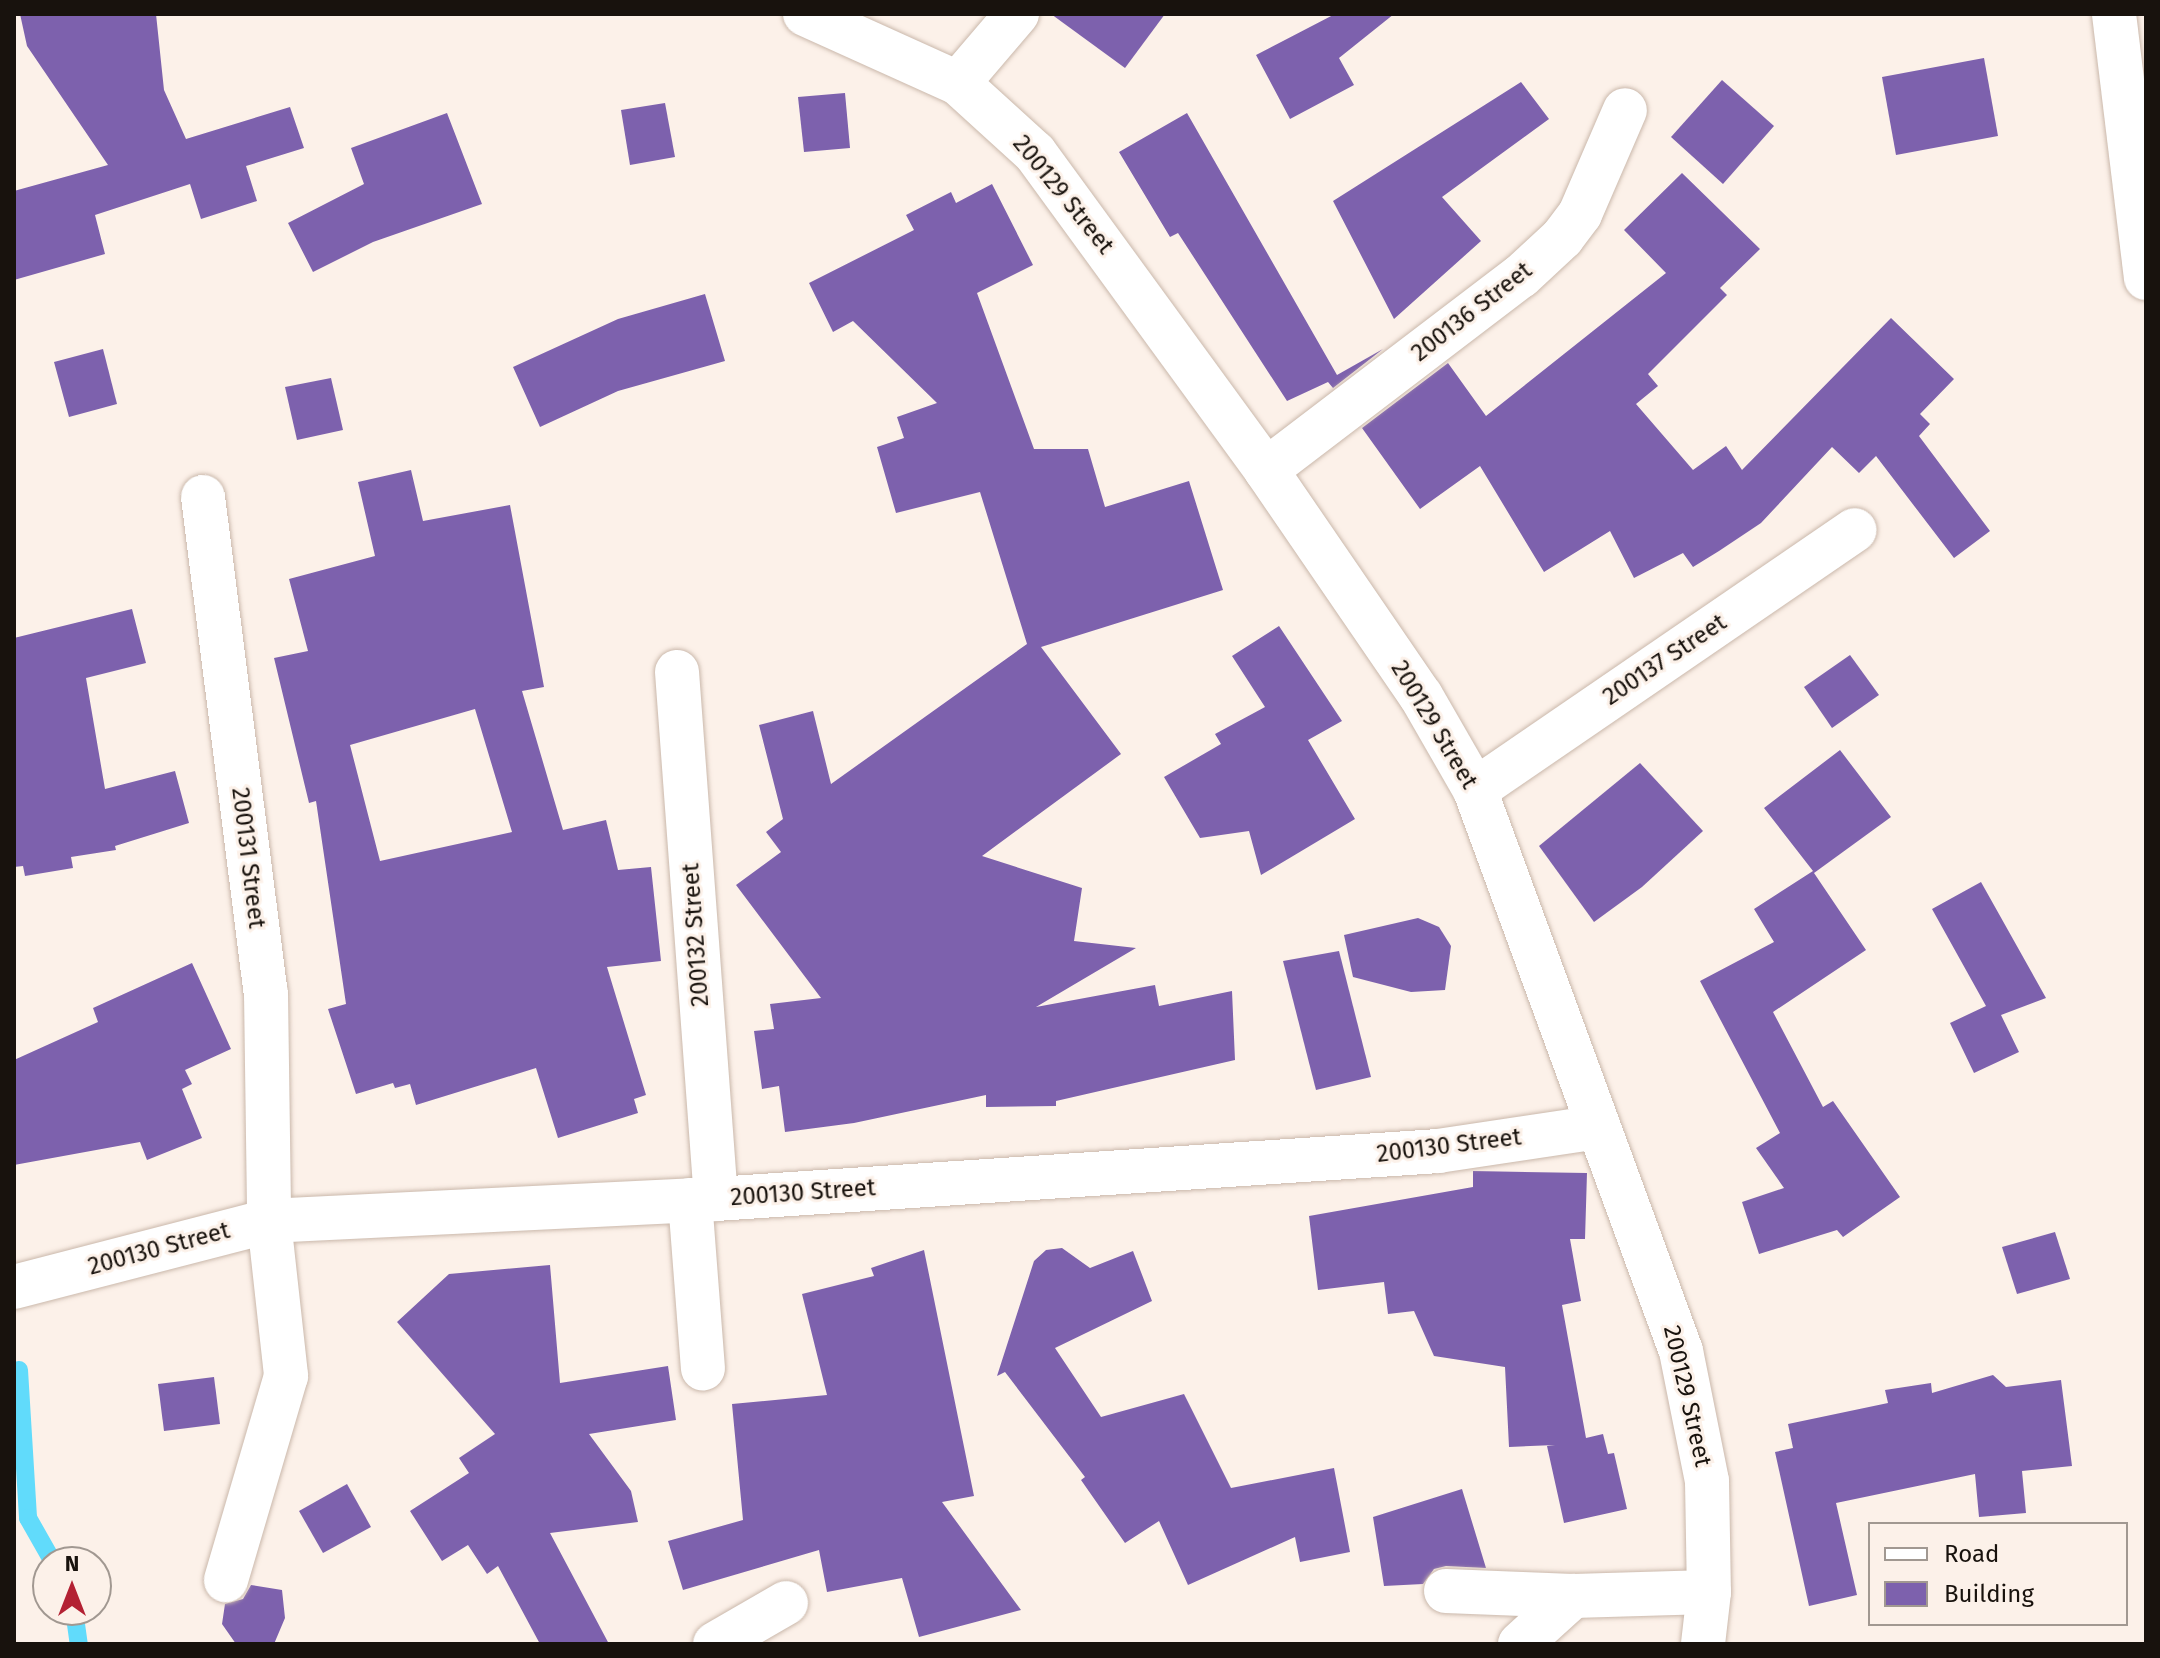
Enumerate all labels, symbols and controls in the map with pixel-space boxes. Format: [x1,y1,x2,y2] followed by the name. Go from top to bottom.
[1006,130,1120,260] street label: 200129 Street
[1406,256,1538,368] street label: 200136 Street
[1598,608,1732,712] street label: 200137 Street
[1385,656,1483,794] street label: 200129 Street
[225,786,271,930] street label: 200131 Street
[677,862,715,1008] street label: 200132 Street
[1375,1123,1523,1169] street label: 200130 Street
[730,1174,876,1212] street label: 200130 Street
[85,1216,233,1282] street label: 200130 Street
[1657,1323,1717,1469] street label: 200129 Street
[1868,1522,2128,1626] legend
[1944,1540,1999,1568] text: Road
[32,1546,112,1626] north arrow
[65,1550,79,1577] text: N
[1944,1580,2034,1608] text: Building

